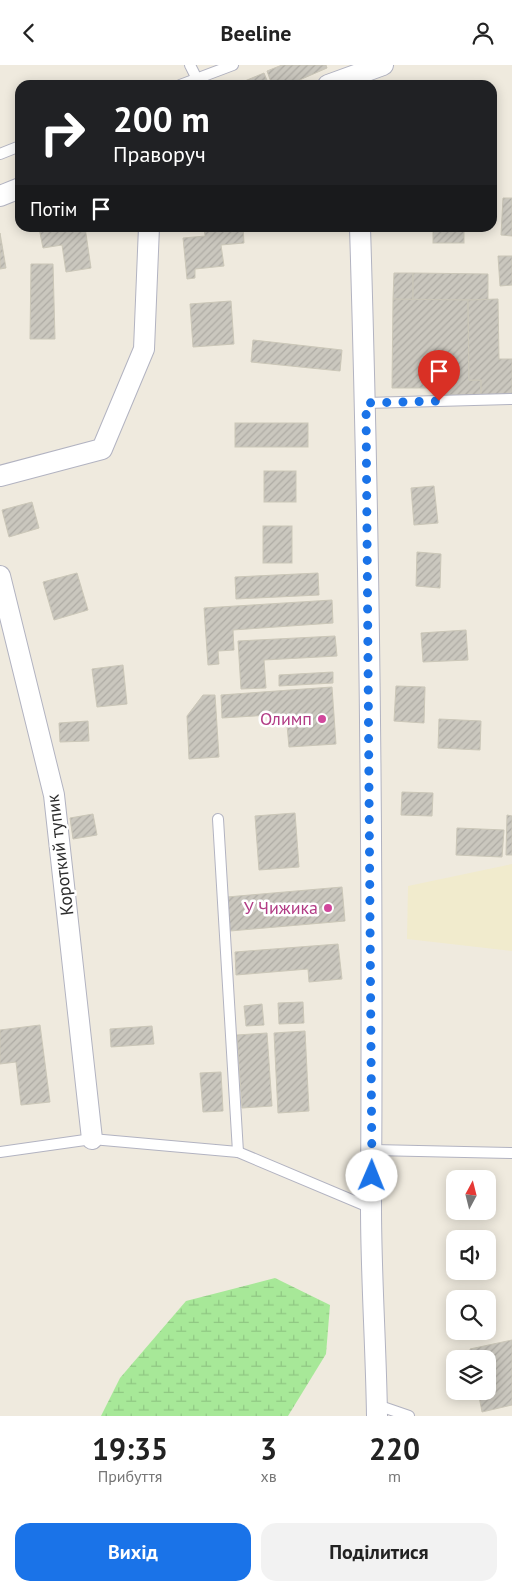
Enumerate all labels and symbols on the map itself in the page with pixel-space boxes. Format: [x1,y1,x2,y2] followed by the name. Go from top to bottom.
[418,350,460,401] pin
[260,707,312,730] place label: Олимп
[316,713,328,725] marker: Олимп
[41,793,78,917] street label: Короткий тупик
[244,896,318,919] place label: У Чижика
[322,902,334,914] marker: У Чижика
[345,1149,397,1201] position arrow
[446,1170,496,1220] north arrow

